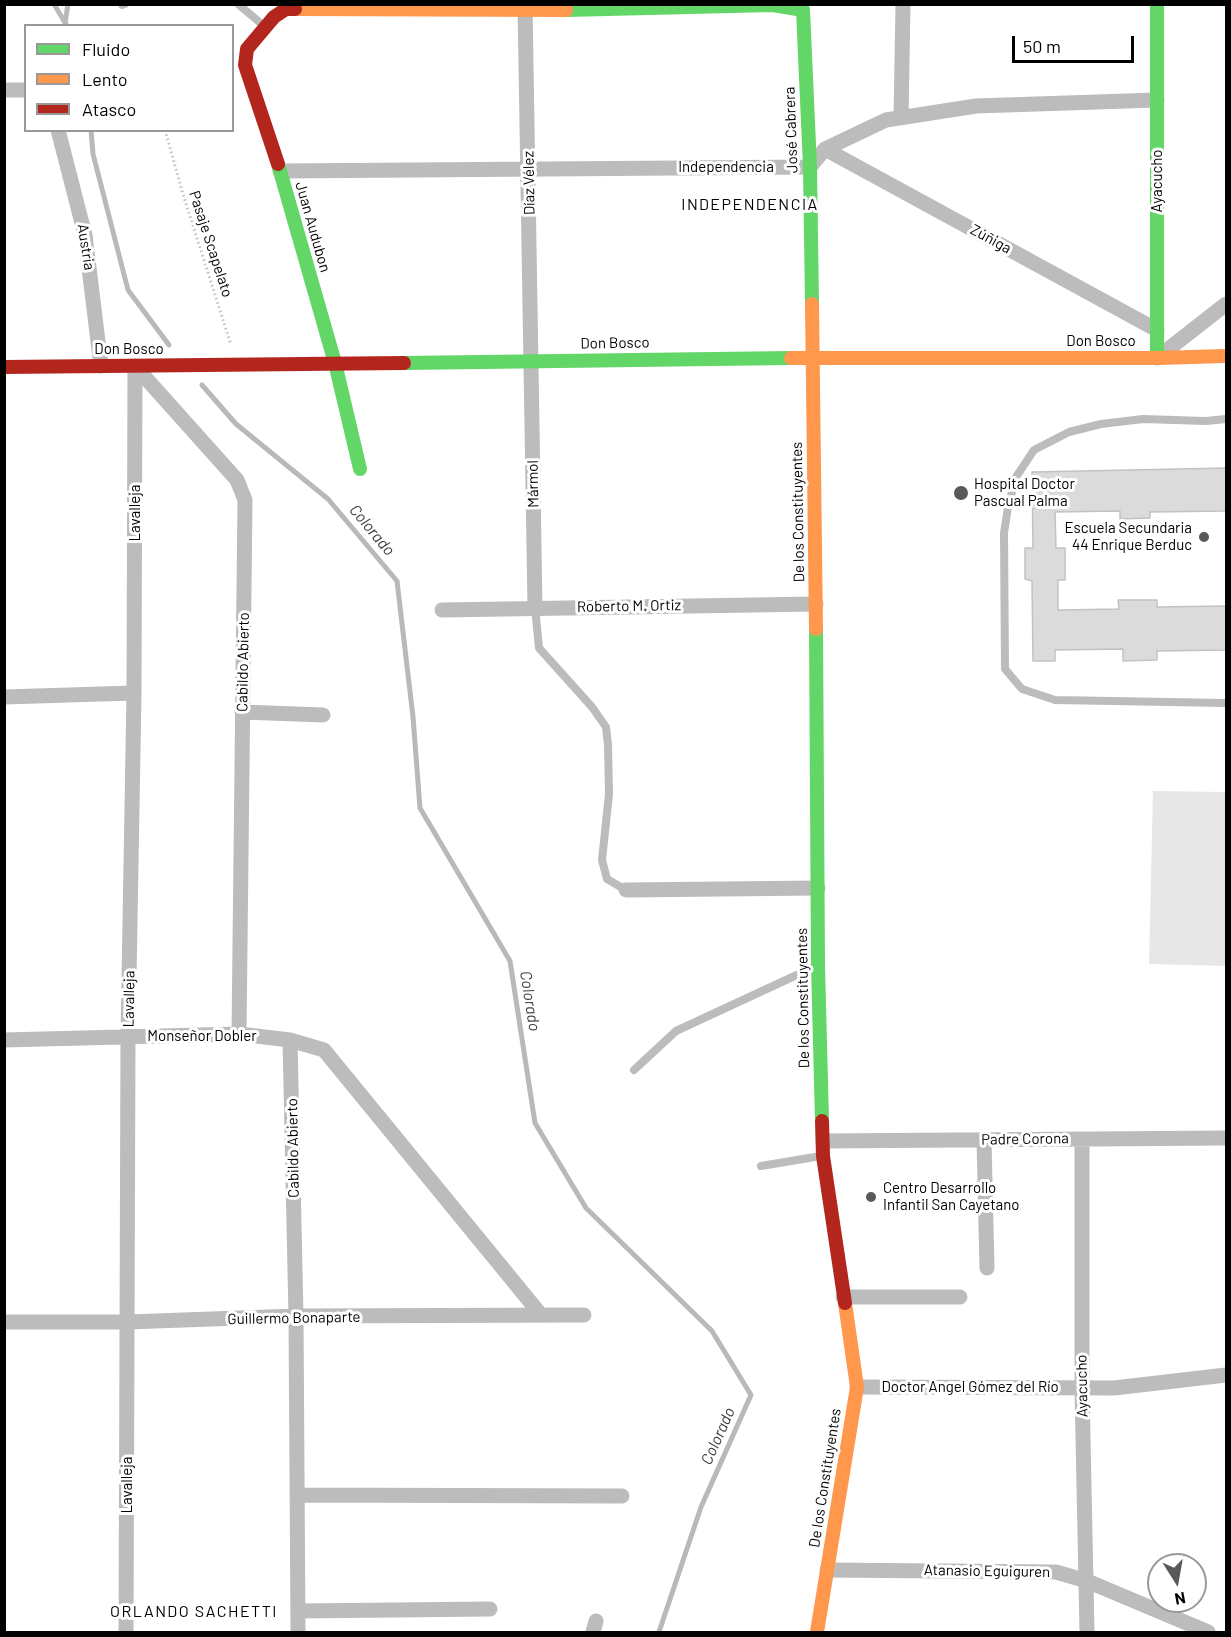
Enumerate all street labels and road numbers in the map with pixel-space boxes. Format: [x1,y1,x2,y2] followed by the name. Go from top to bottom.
[780,87,802,173] street label: José Cabrera
[1148,150,1166,212] street label: Ayacucho
[519,151,539,215] street label: Díaz Vélez
[678,158,774,176] street label: Independencia
[292,180,334,274] street label: Juan Audubon
[185,188,237,300] street label: Pasaje Scapelato
[967,220,1015,258] street label: Zúñiga
[73,223,99,271] street label: Austria
[1066,332,1136,350] street label: Don Bosco
[580,333,650,353] street label: Don Bosco
[94,340,164,358] street label: Don Bosco
[788,442,808,582] street label: De los Constituyentes
[524,460,542,508] street label: Mármol
[126,485,144,541] street label: Lavalleja
[577,596,681,616] street label: Roberto M. Ortiz
[233,612,253,712] street label: Cabildo Abierto
[793,928,813,1068] street label: De los Constituyentes
[120,970,138,1028] street label: Lavalleja
[147,1027,257,1045] street label: Monseñor Dobler
[283,1098,303,1198] street label: Cabildo Abierto
[981,1129,1069,1149] street label: Padre Corona
[227,1308,361,1328] street label: Guillermo Bonaparte
[1072,1354,1092,1418] street label: Ayacucho
[881,1378,1059,1396] street label: Doctor Angel Gómez del Río
[805,1407,845,1549] street label: De los Constituyentes
[118,1457,136,1513] street label: Lavalleja
[924,1561,1050,1581] street label: Atanasio Eguiguren

